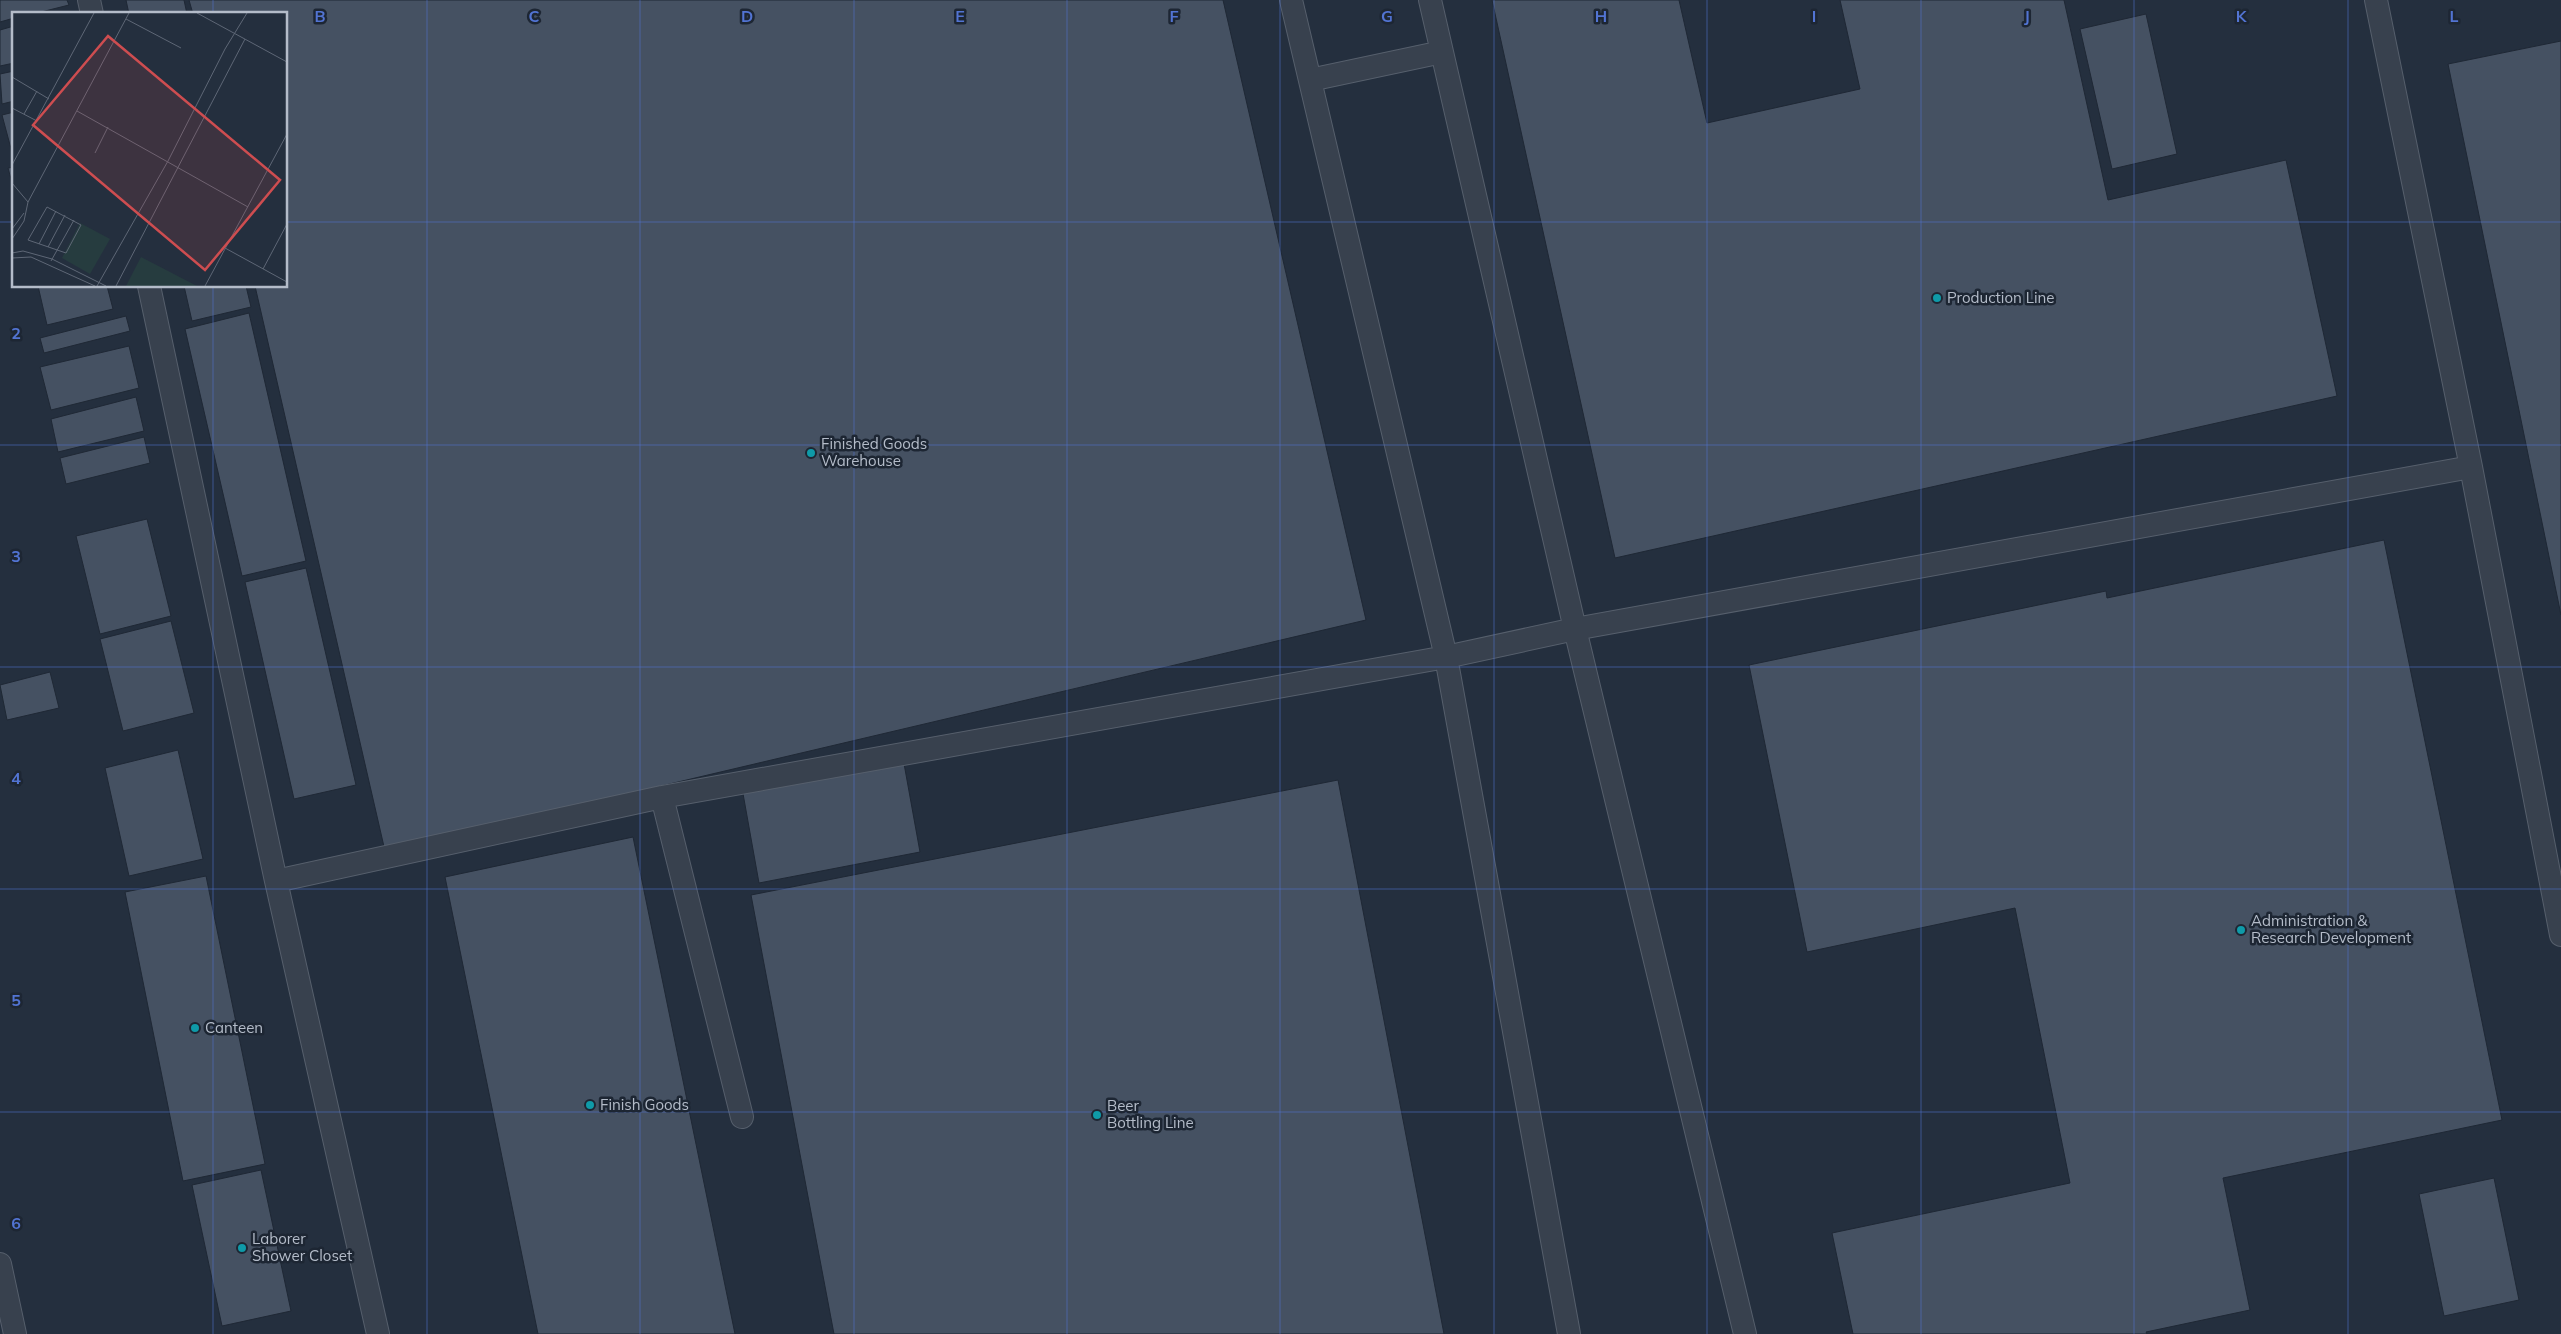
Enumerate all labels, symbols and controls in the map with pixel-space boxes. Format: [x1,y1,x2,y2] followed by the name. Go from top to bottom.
[314,6,326,26] text: B
[529,6,540,26] text: C
[741,6,753,26] text: D
[955,6,965,26] text: E
[1169,6,1179,26] text: F
[1381,6,1393,26] text: G
[1595,6,1607,26] text: H
[1812,6,1816,26] text: I
[2024,6,2030,26] text: J
[2236,6,2248,26] text: K
[2450,6,2459,26] text: L
[12,12,288,288] inset map
[1947,288,2054,307] place label: Production Line
[1931,292,1943,304] marker: Production Line
[11,323,21,343] text: 2
[821,434,927,470] place label: Finished Goods Warehouse
[805,447,817,459] marker: Finished Goods Warehouse
[11,546,21,566] text: 3
[11,768,21,788] text: 4
[2251,911,2411,947] place label: Administration & Research Development
[2235,924,2247,936] marker: Administration & Research Development
[11,990,21,1010] text: 5
[205,1018,263,1037] place label: Canteen
[189,1022,201,1034] marker: Canteen
[600,1095,689,1114] place label: Finish Goods
[1107,1096,1194,1132] place label: Beer Bottling Line
[584,1099,596,1111] marker: Finish Goods
[1091,1109,1103,1121] marker: Beer Bottling Line
[11,1213,21,1233] text: 6
[252,1229,352,1265] place label: Laborer Shower Closet
[236,1242,248,1254] marker: Laborer Shower Closet

